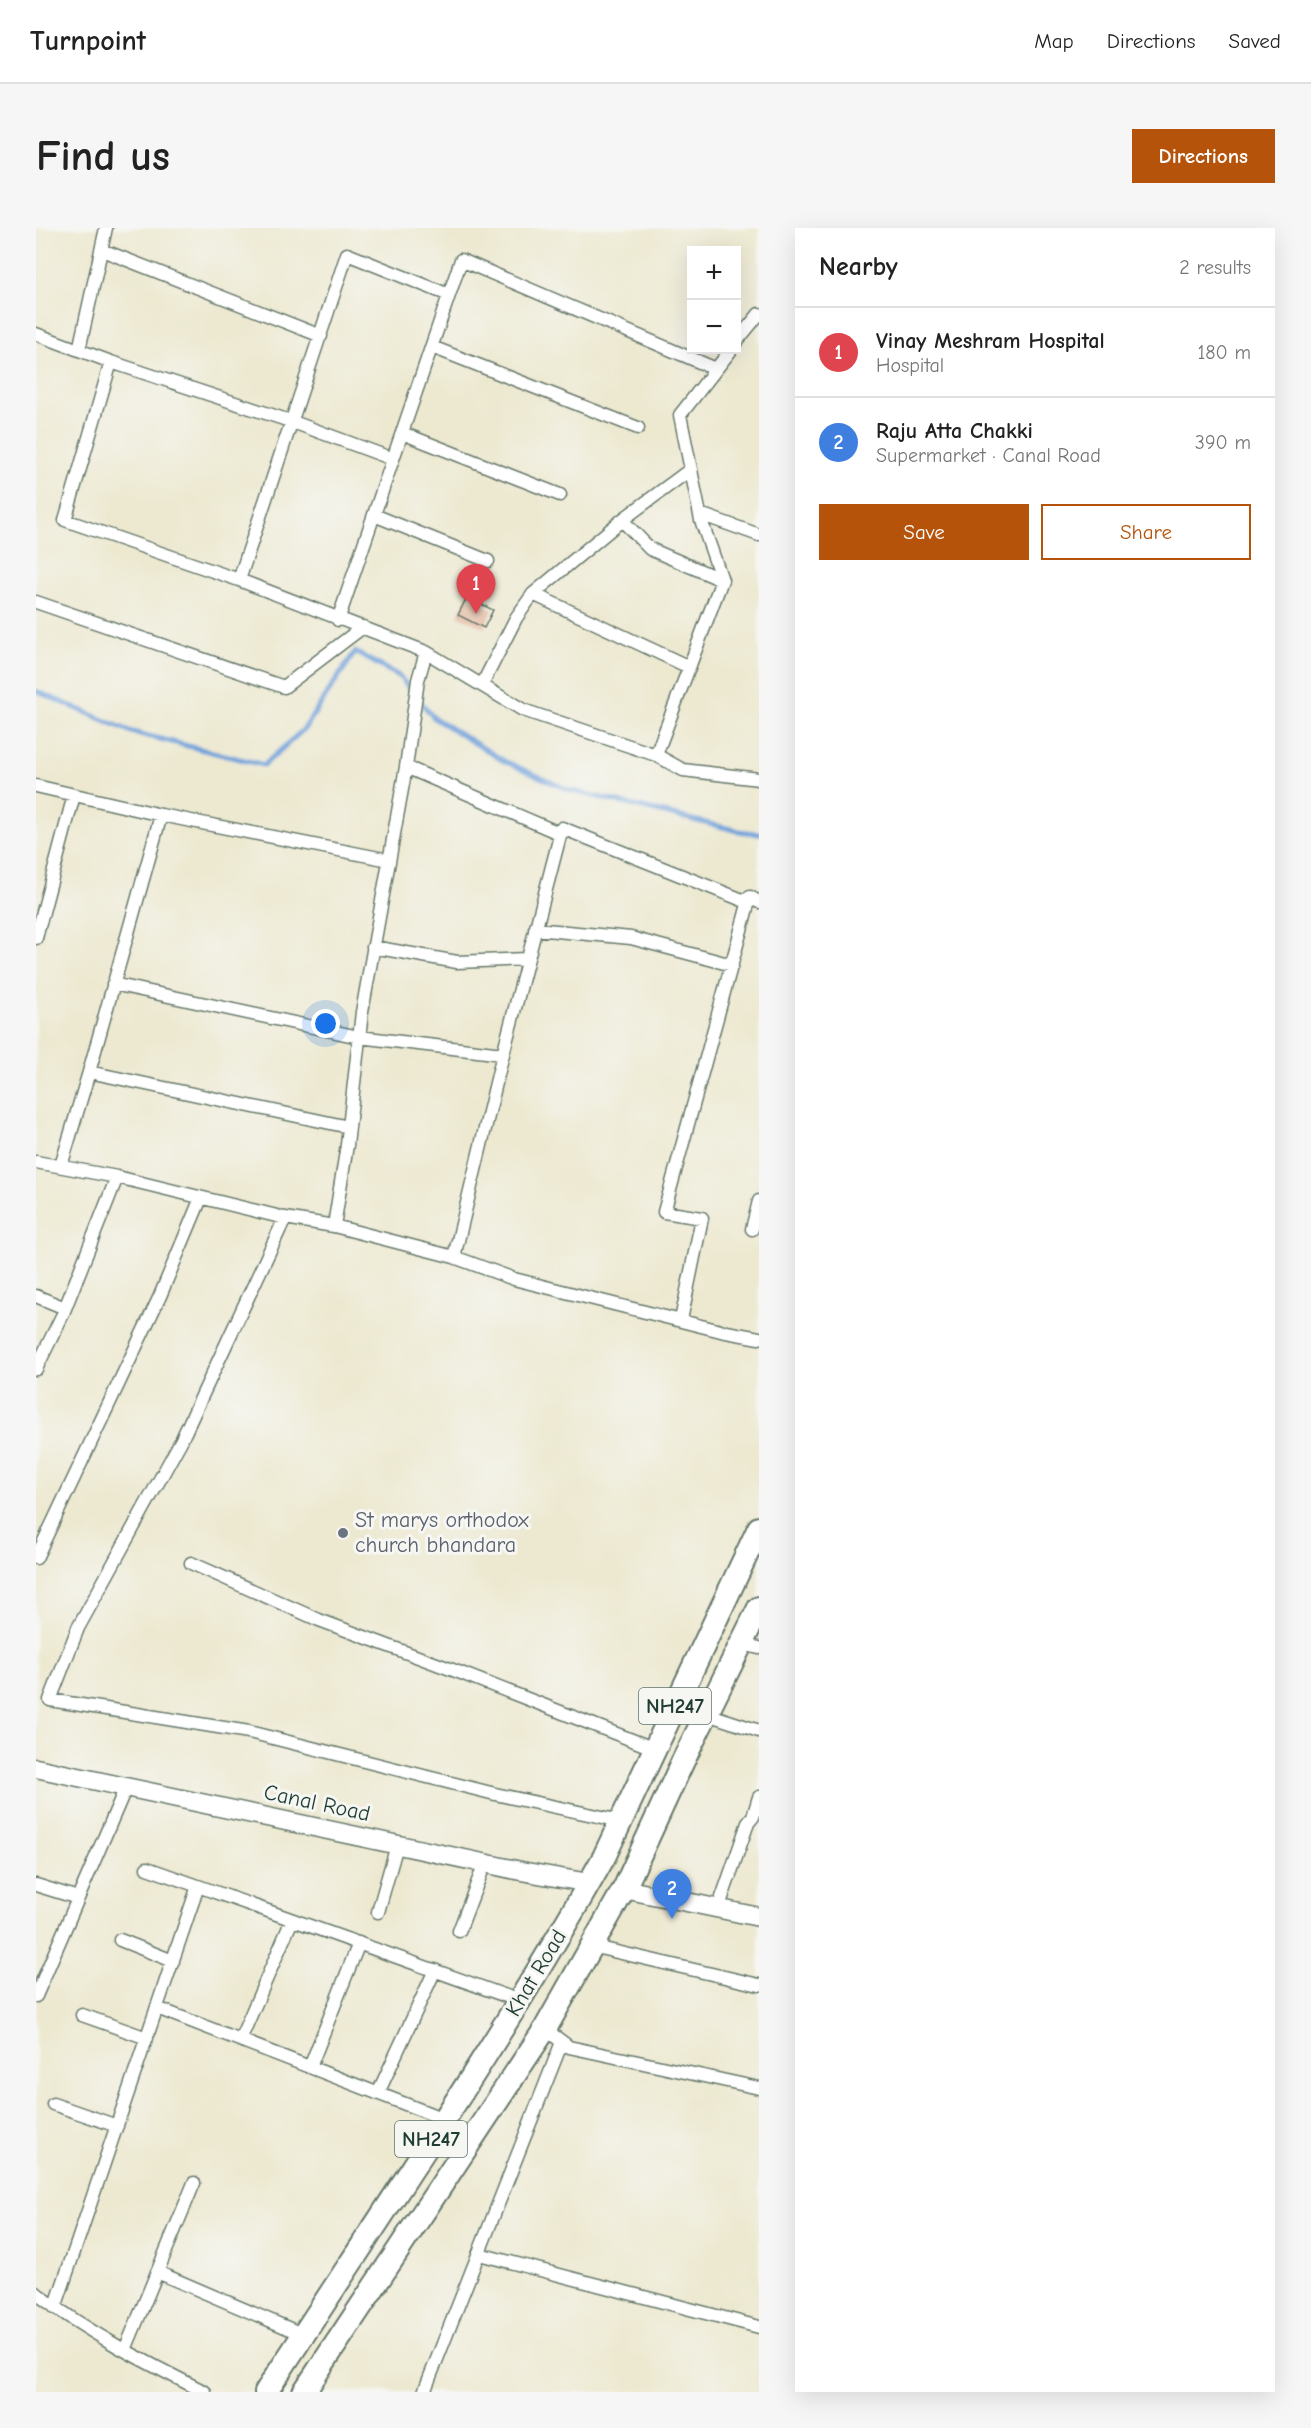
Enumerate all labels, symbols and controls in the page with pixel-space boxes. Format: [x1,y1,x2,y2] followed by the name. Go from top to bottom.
[30,25,146,57] text: Turnpoint
[1034,29,1074,53] text: Map
[1107,29,1196,53] text: Directions
[1229,29,1281,53] text: Saved
[1132,129,1275,183] button: Directions
[36,132,170,181] text: Find us
[687,246,741,354] map controls
[687,246,741,300] button: +
[819,252,898,282] text: Nearby
[1179,256,1251,279] text: 2 results
[687,300,741,354] button: −
[876,328,1105,354] text: Vinay Meshram Hospital
[835,341,842,364] text: 1
[1197,341,1251,364] text: 180 m
[876,354,944,377] text: Hospital
[876,418,1033,444] text: Raju Atta Chakki
[834,431,843,454] text: 2
[1195,431,1251,454] text: 390 m
[876,444,1101,467] text: Supermarket · Canal Road
[819,504,1029,560] button: Save
[1041,504,1251,560] button: Share
[456,564,496,614] pin: 1
[311,1009,340,1038] your location
[355,1507,529,1558] place label: St marys orthodox church bhandara
[336,1526,350,1540] marker: St marys orthodox church bhandara
[639,1688,711,1724] road number: NH247
[261,1779,373,1827] street label: Canal Road
[652,1870,692,1919] pin: 2
[500,1925,572,2021] street label: Khat Road
[395,2121,467,2157] road number: NH247

